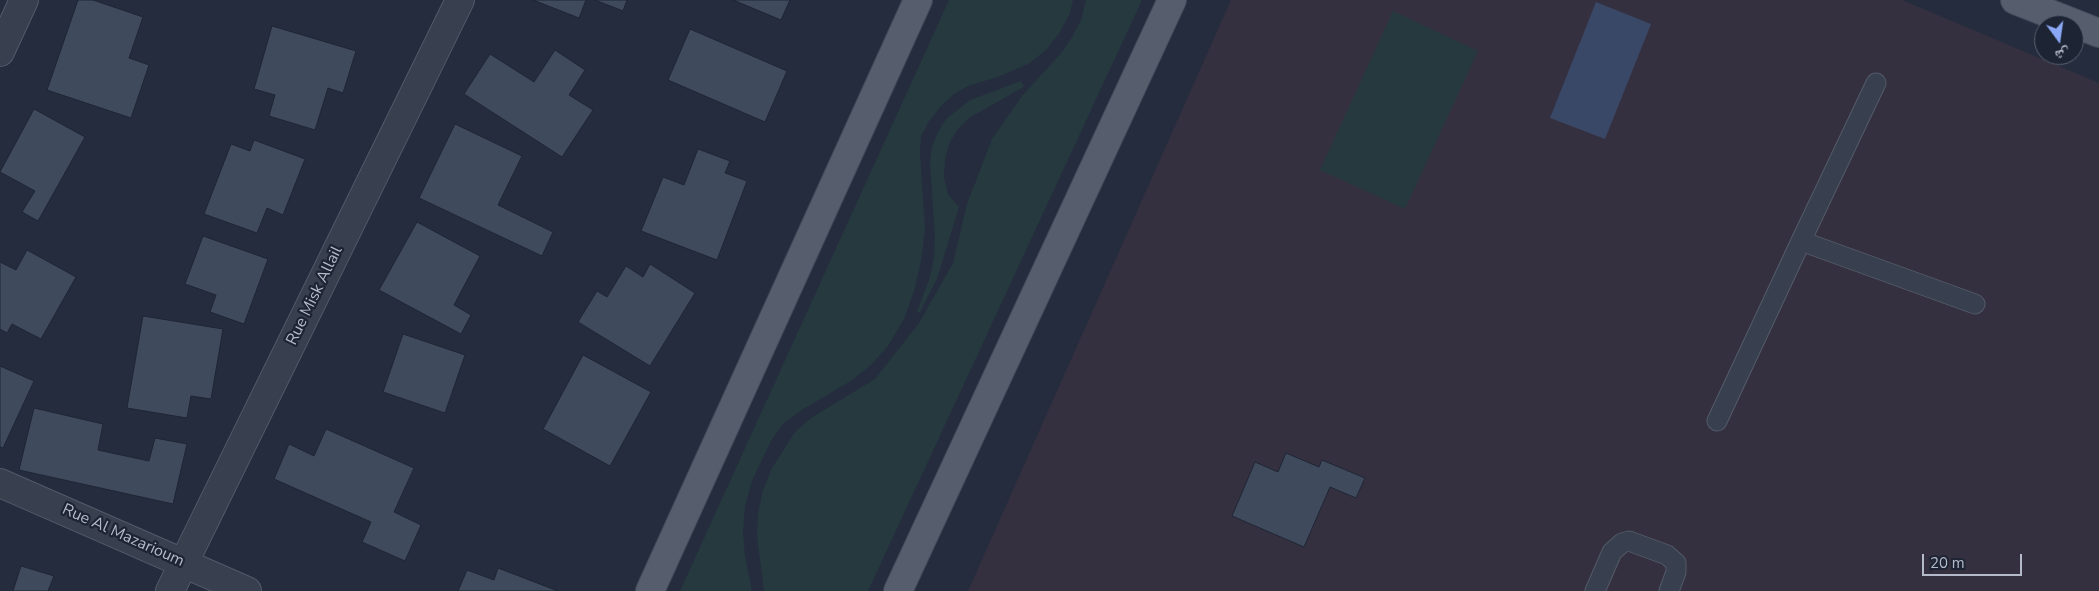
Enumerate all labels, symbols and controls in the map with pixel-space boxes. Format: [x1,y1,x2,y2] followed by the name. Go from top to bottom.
[2034,15,2084,65] north arrow
[2053,43,2072,65] text: ش
[283,243,347,349] street label: Rue Misk Allail
[59,500,187,572] street label: Rue Al Mazarioum
[1924,544,2024,576] scale bar
[1930,553,1965,573] text: 20 m

